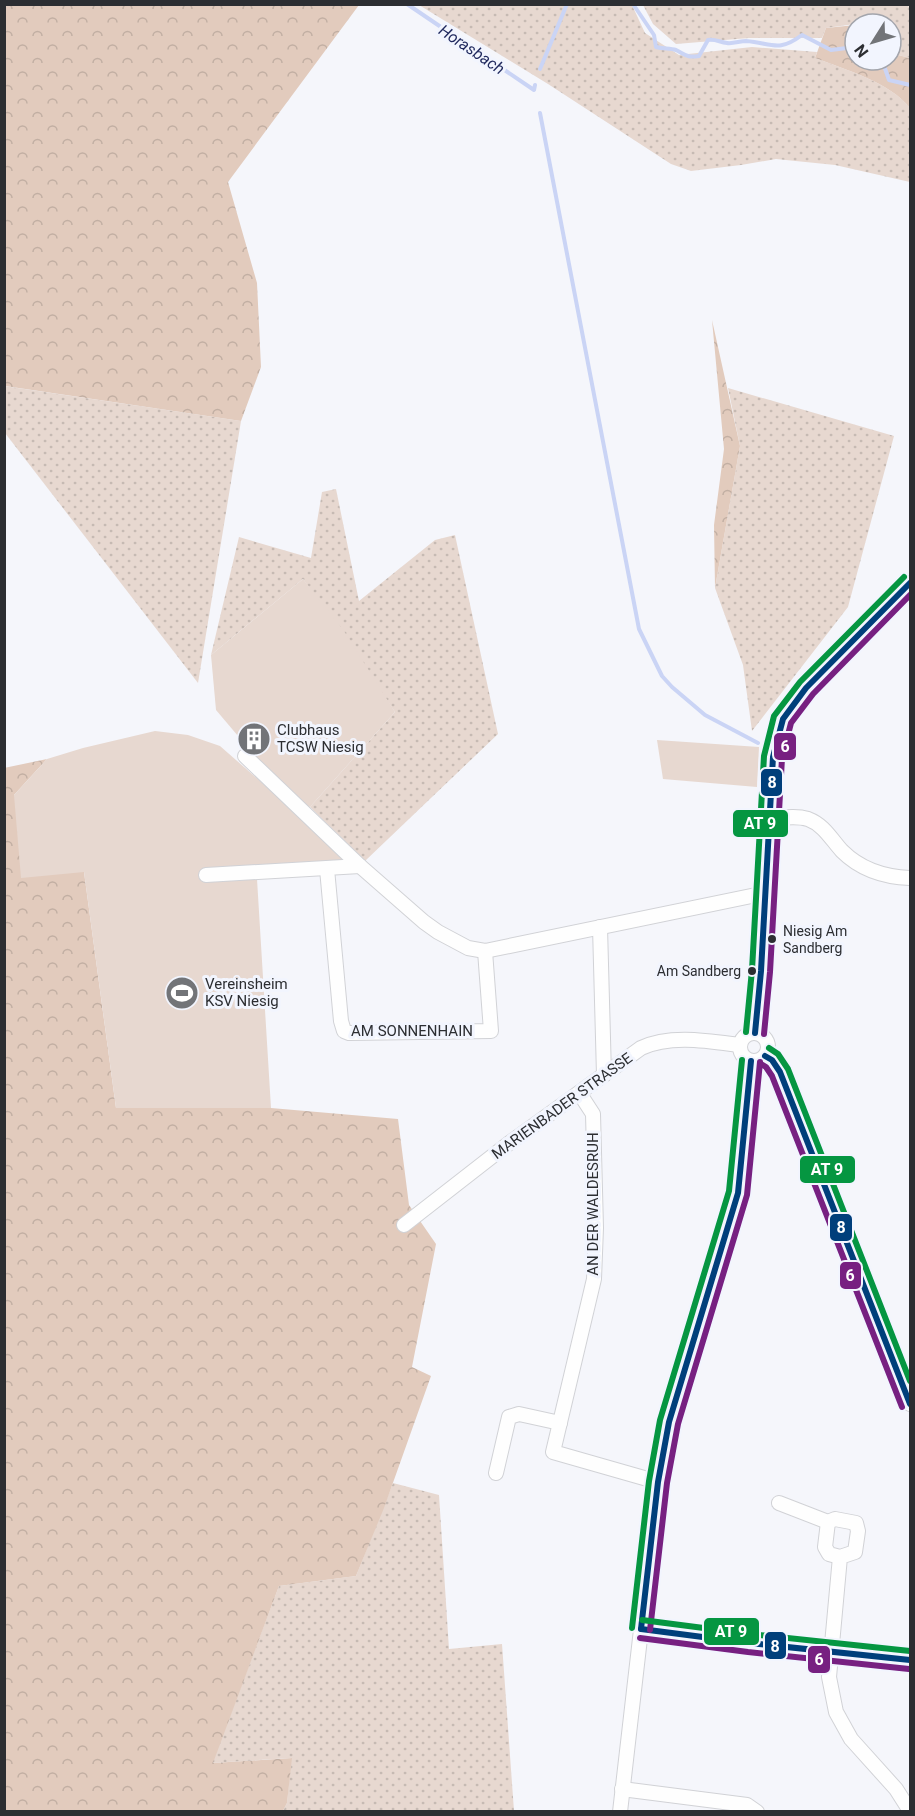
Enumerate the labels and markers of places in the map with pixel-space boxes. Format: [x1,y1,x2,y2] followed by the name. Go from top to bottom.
[236,721,272,757] building icon: Clubhaus TCSW Niesig
[277,721,364,756] place label: Clubhaus TCSW Niesig
[783,923,847,956] place label: Niesig Am Sandberg
[766,933,778,945] marker: Niesig Am Sandberg
[657,963,741,979] place label: Am Sandberg
[746,965,758,977] marker: Am Sandberg
[164,975,200,1011] sports icon: Vereinsheim KSV Niesig
[205,975,288,1010] place label: Vereinsheim KSV Niesig

